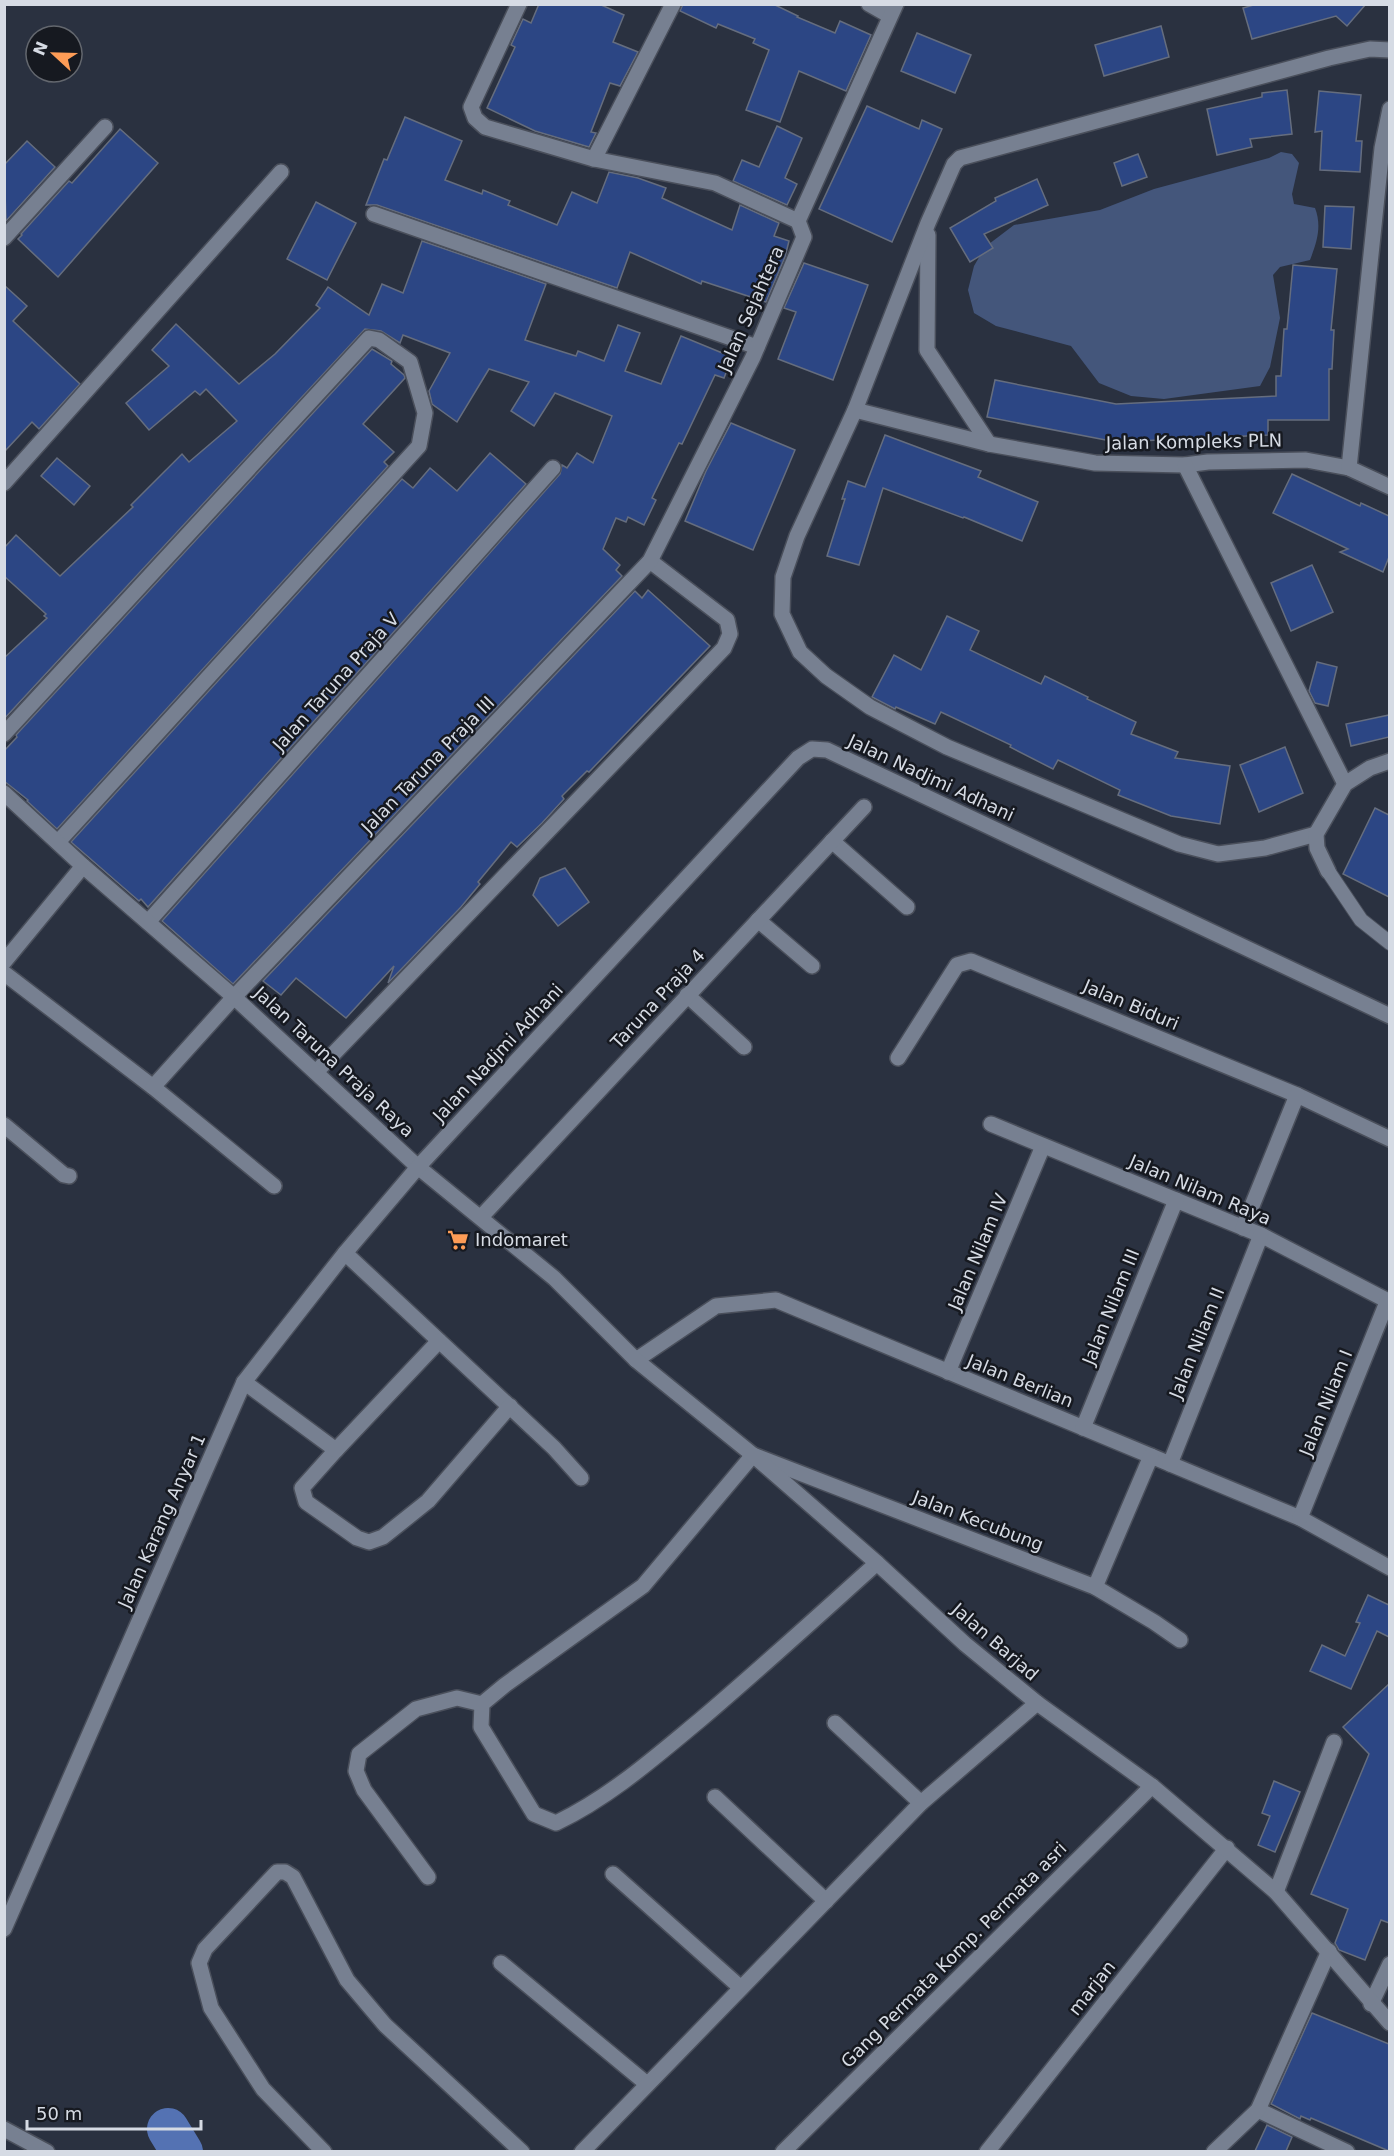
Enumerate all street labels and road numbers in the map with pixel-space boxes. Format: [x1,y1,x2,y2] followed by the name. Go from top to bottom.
[713,242,788,376] street label: Jalan Sejahtera
[1105,429,1282,454] street label: Jalan Kompleks PLN
[267,608,404,756] street label: Jalan Taruna Praja V
[356,692,498,838] street label: Jalan Taruna Praja III
[844,729,1018,825] street label: Jalan Nadjmi Adhani
[606,945,709,1053] street label: Taruna Praja 4
[1079,975,1182,1034] street label: Jalan Biduri
[428,979,567,1127] street label: Jalan Nadjmi Adhani
[249,981,419,1141] street label: Jalan Taruna Praja Raya
[1125,1150,1274,1229] street label: Jalan Nilam Raya
[943,1190,1012,1314] street label: Jalan Nilam IV
[1077,1246,1143,1369] street label: Jalan Nilam III
[1164,1284,1228,1402] street label: Jalan Nilam II
[1294,1347,1356,1460] street label: Jalan Nilam I
[963,1349,1076,1411] street label: Jalan Berlian
[113,1430,210,1612] street label: Jalan Karang Anyar 1
[909,1486,1047,1555] street label: Jalan Kecubung
[947,1598,1043,1685] street label: Jalan Barjad
[837,1838,1071,2072] street label: Gang Permata Komp. Permata asri
[1064,1956,1119,2019] street label: marjan

